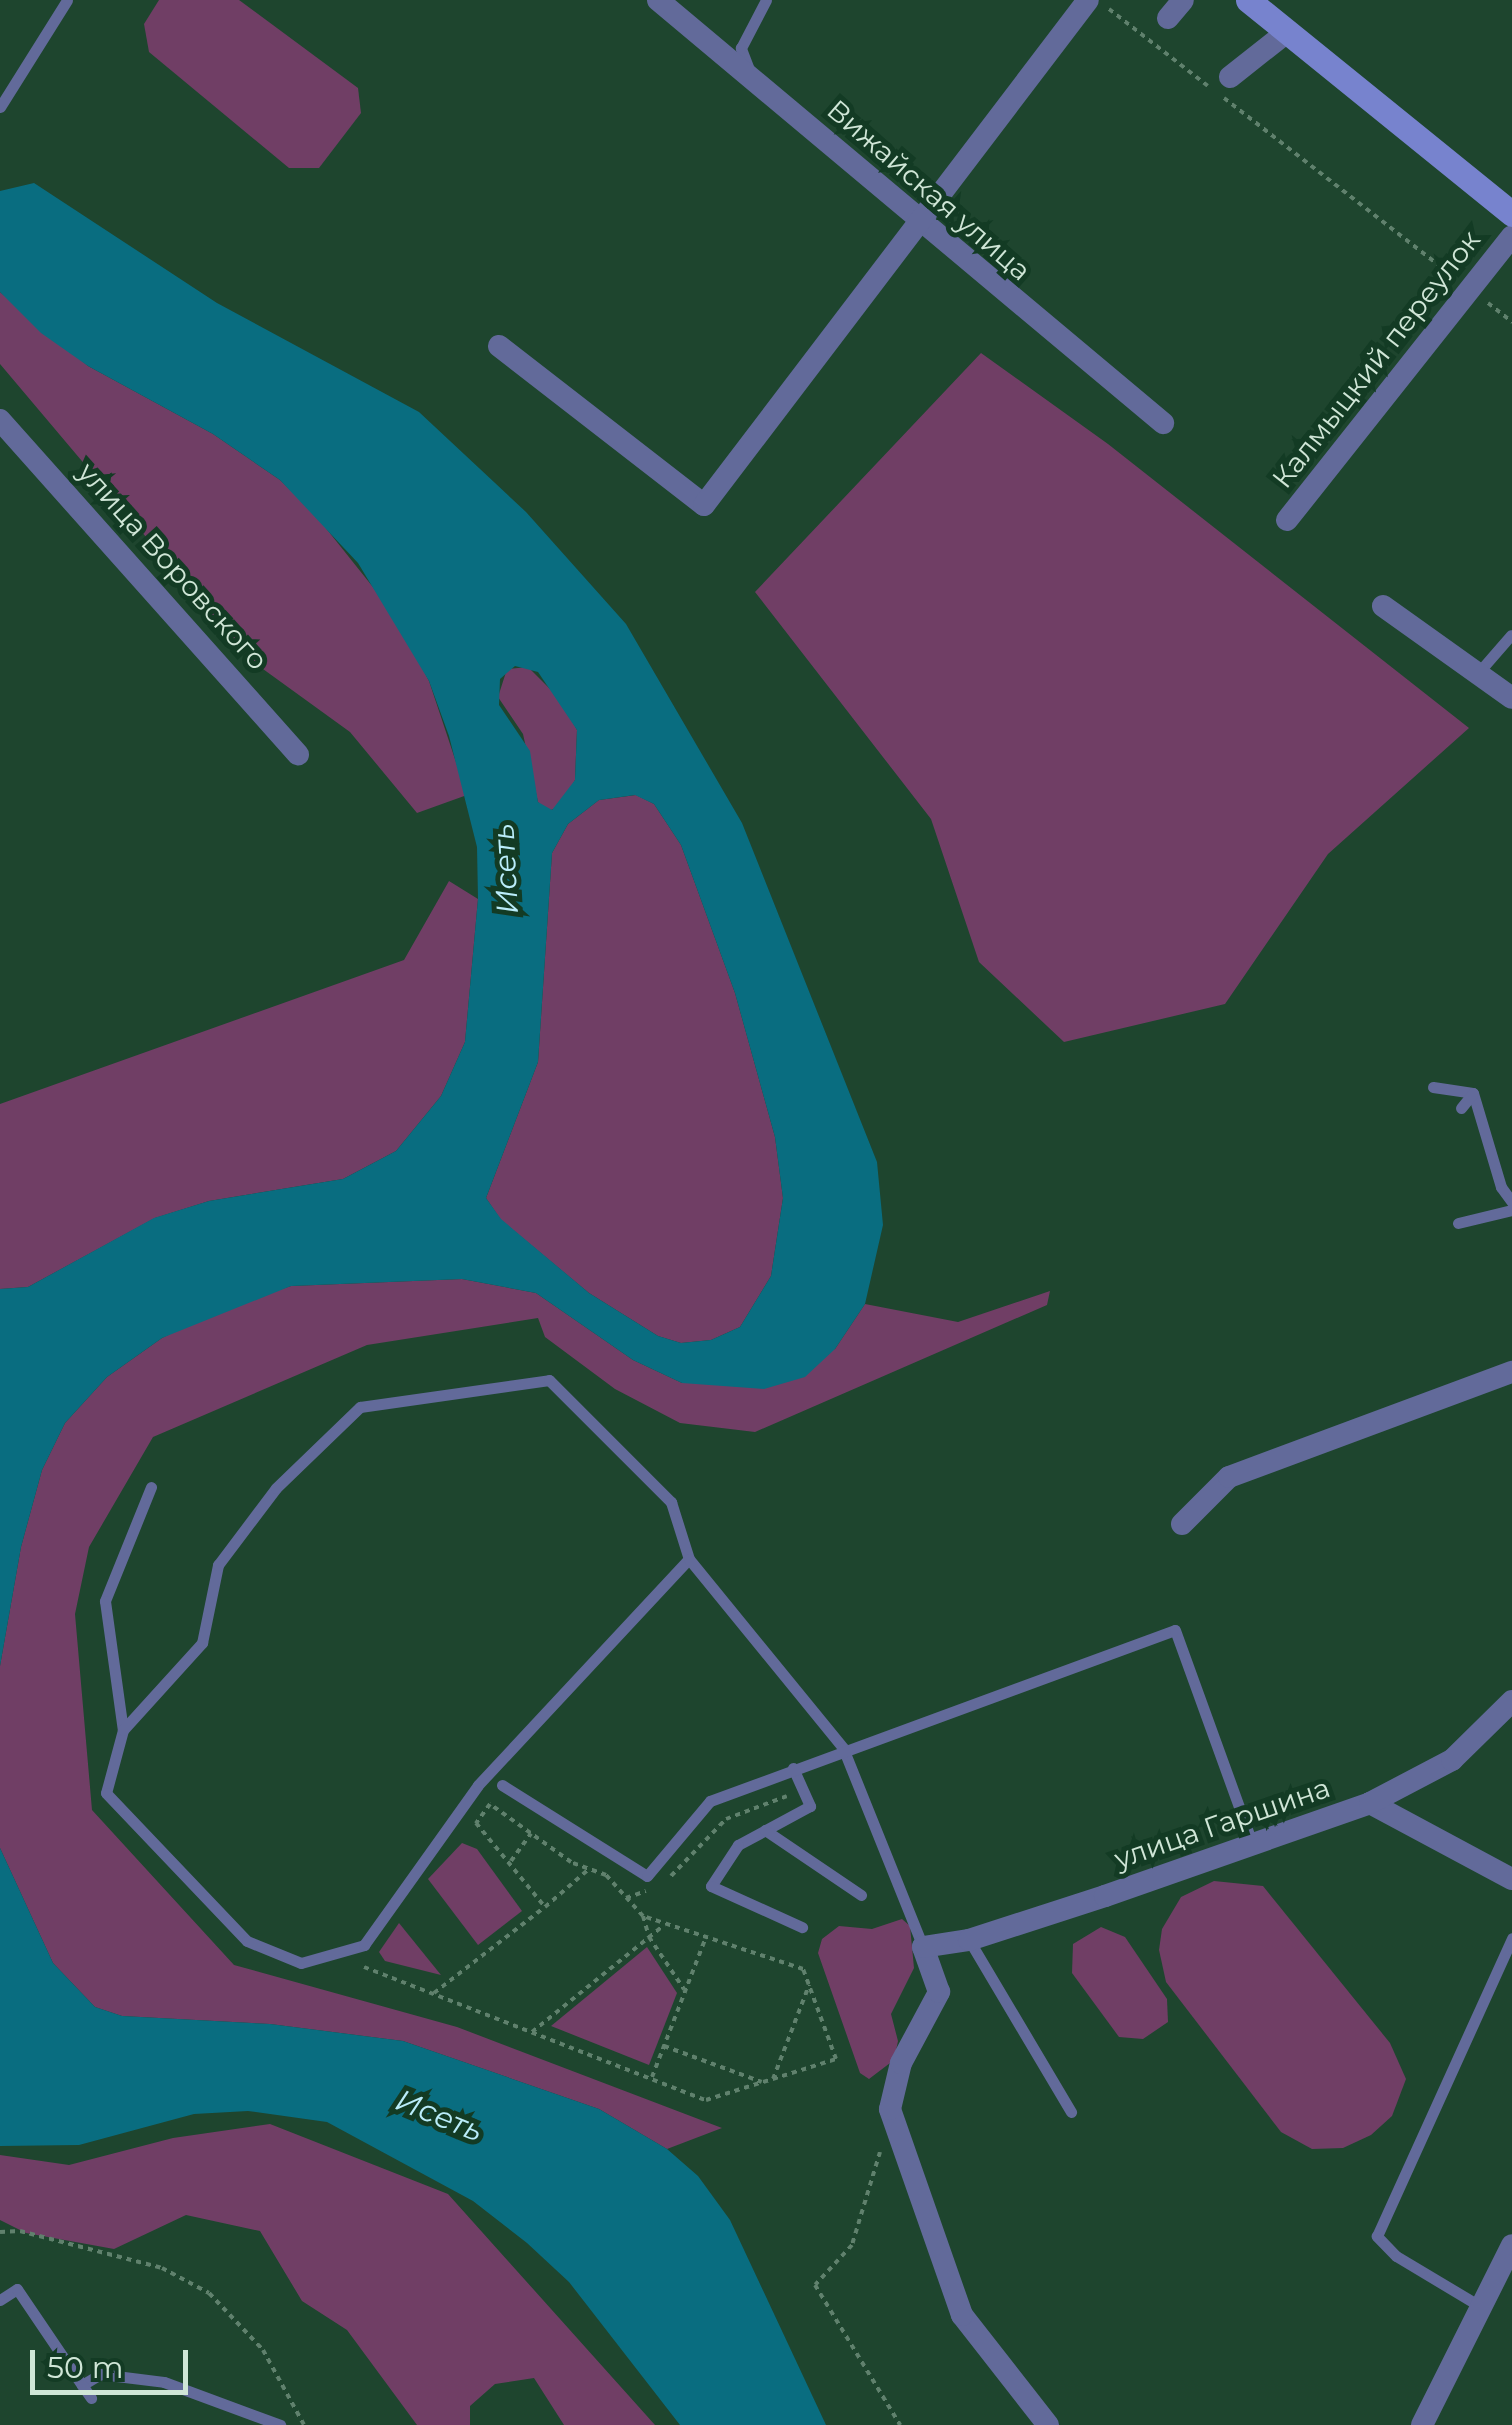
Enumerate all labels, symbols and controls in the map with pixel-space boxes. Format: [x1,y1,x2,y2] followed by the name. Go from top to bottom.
[820,93,1038,287] street label: Вижайская улица
[1265,223,1487,495] street label: Калмыцкий переулок
[71,455,275,677] street label: улица Воровского
[486,823,526,915] water label: Исеть
[1110,1770,1334,1876] street label: улица Гаршина
[390,2082,488,2150] water label: Исеть
[35,2330,192,2392] scale bar
[47,2349,124,2386] text: 50 m

